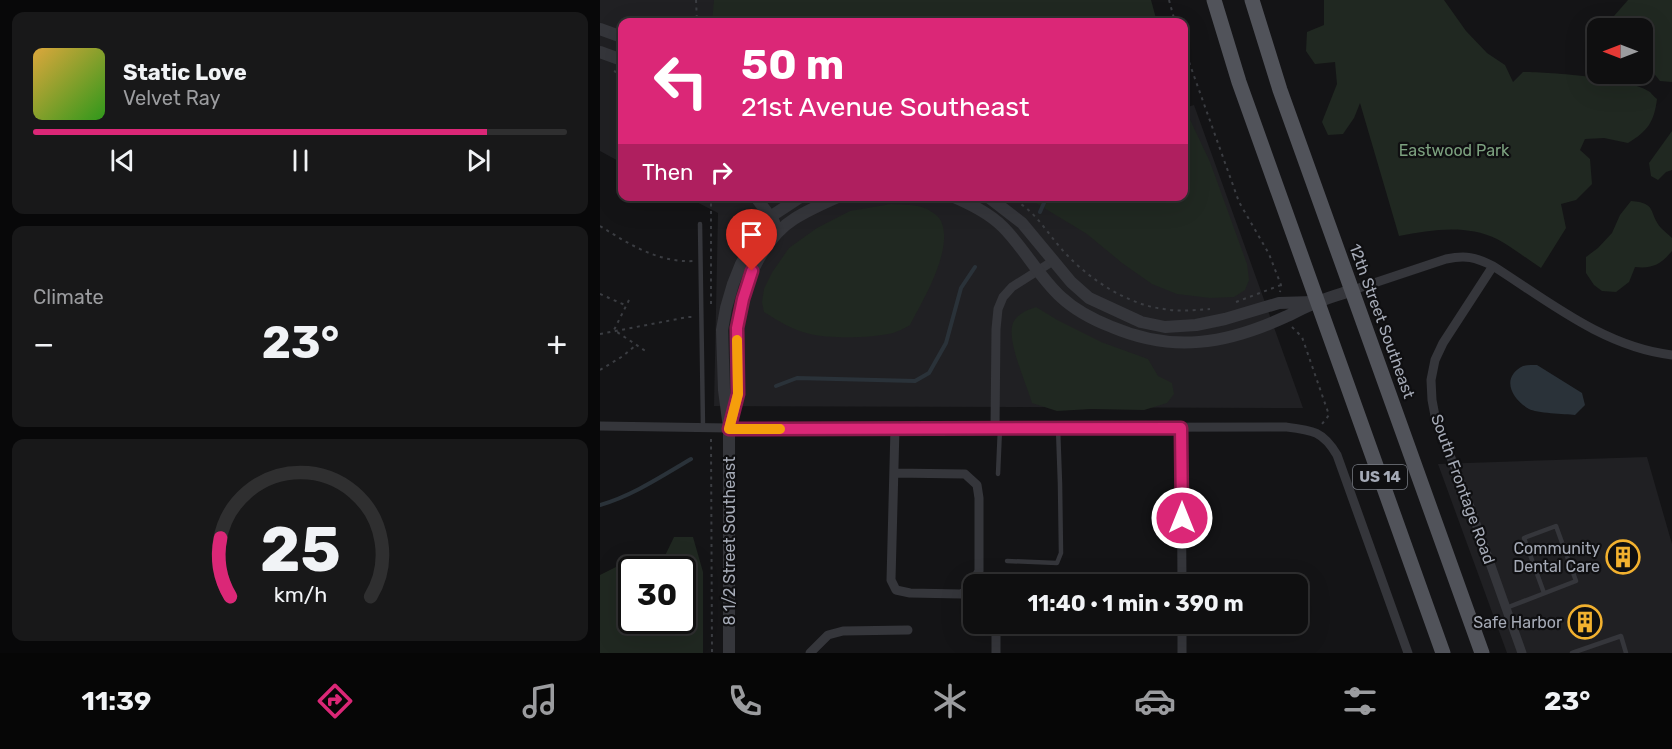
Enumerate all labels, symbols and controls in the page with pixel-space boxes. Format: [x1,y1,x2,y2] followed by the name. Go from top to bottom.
[1587,18,1653,84] north arrow
[1587,18,1653,84] map controls
[741,40,844,90] text: 50 m
[642,42,720,120] icon: left
[123,59,247,86] text: Static Love
[123,86,221,110] text: Velvet Ray
[741,91,1030,123] text: 21st Avenue Southeast
[1399,141,1510,160] park label: Eastwood Park
[106,144,139,177] icon: previous
[284,144,317,177] icon: pause
[462,144,495,177] icon: next
[705,156,738,189] icon: right
[642,159,693,186] text: Then
[726,209,777,271] pin
[735,218,768,251] icon: arrive
[1345,241,1419,401] street label: 12th Street Southeast
[33,285,104,309] text: Climate
[262,316,339,369] text: 23°
[33,324,54,363] text: −
[546,324,567,363] text: +
[1427,412,1499,566] street label: South Frontage Road
[720,457,739,625] street label: 8 1/2 Street Southeast
[1353,465,1407,489] road number: US 14
[1150,486,1214,550] position arrow
[260,513,340,587] text: 25
[1513,539,1600,576] place label: Community Dental Care
[1605,539,1641,575] building icon: Community Dental Care
[618,556,696,634] speed limit sign: 30
[273,583,327,608] text: km/h
[1027,590,1244,617] text: 11:40 · 1 min · 390 m
[1567,604,1603,640] building icon: Safe Harbor
[1473,613,1562,632] place label: Safe Harbor
[314,680,356,722] icon: directions
[519,680,561,722] icon: music
[724,680,766,722] icon: phone
[929,680,971,722] icon: climate
[1134,680,1176,722] icon: car
[1339,680,1381,722] icon: filters
[81,685,151,717] text: 11:39
[1544,685,1590,717] text: 23°

